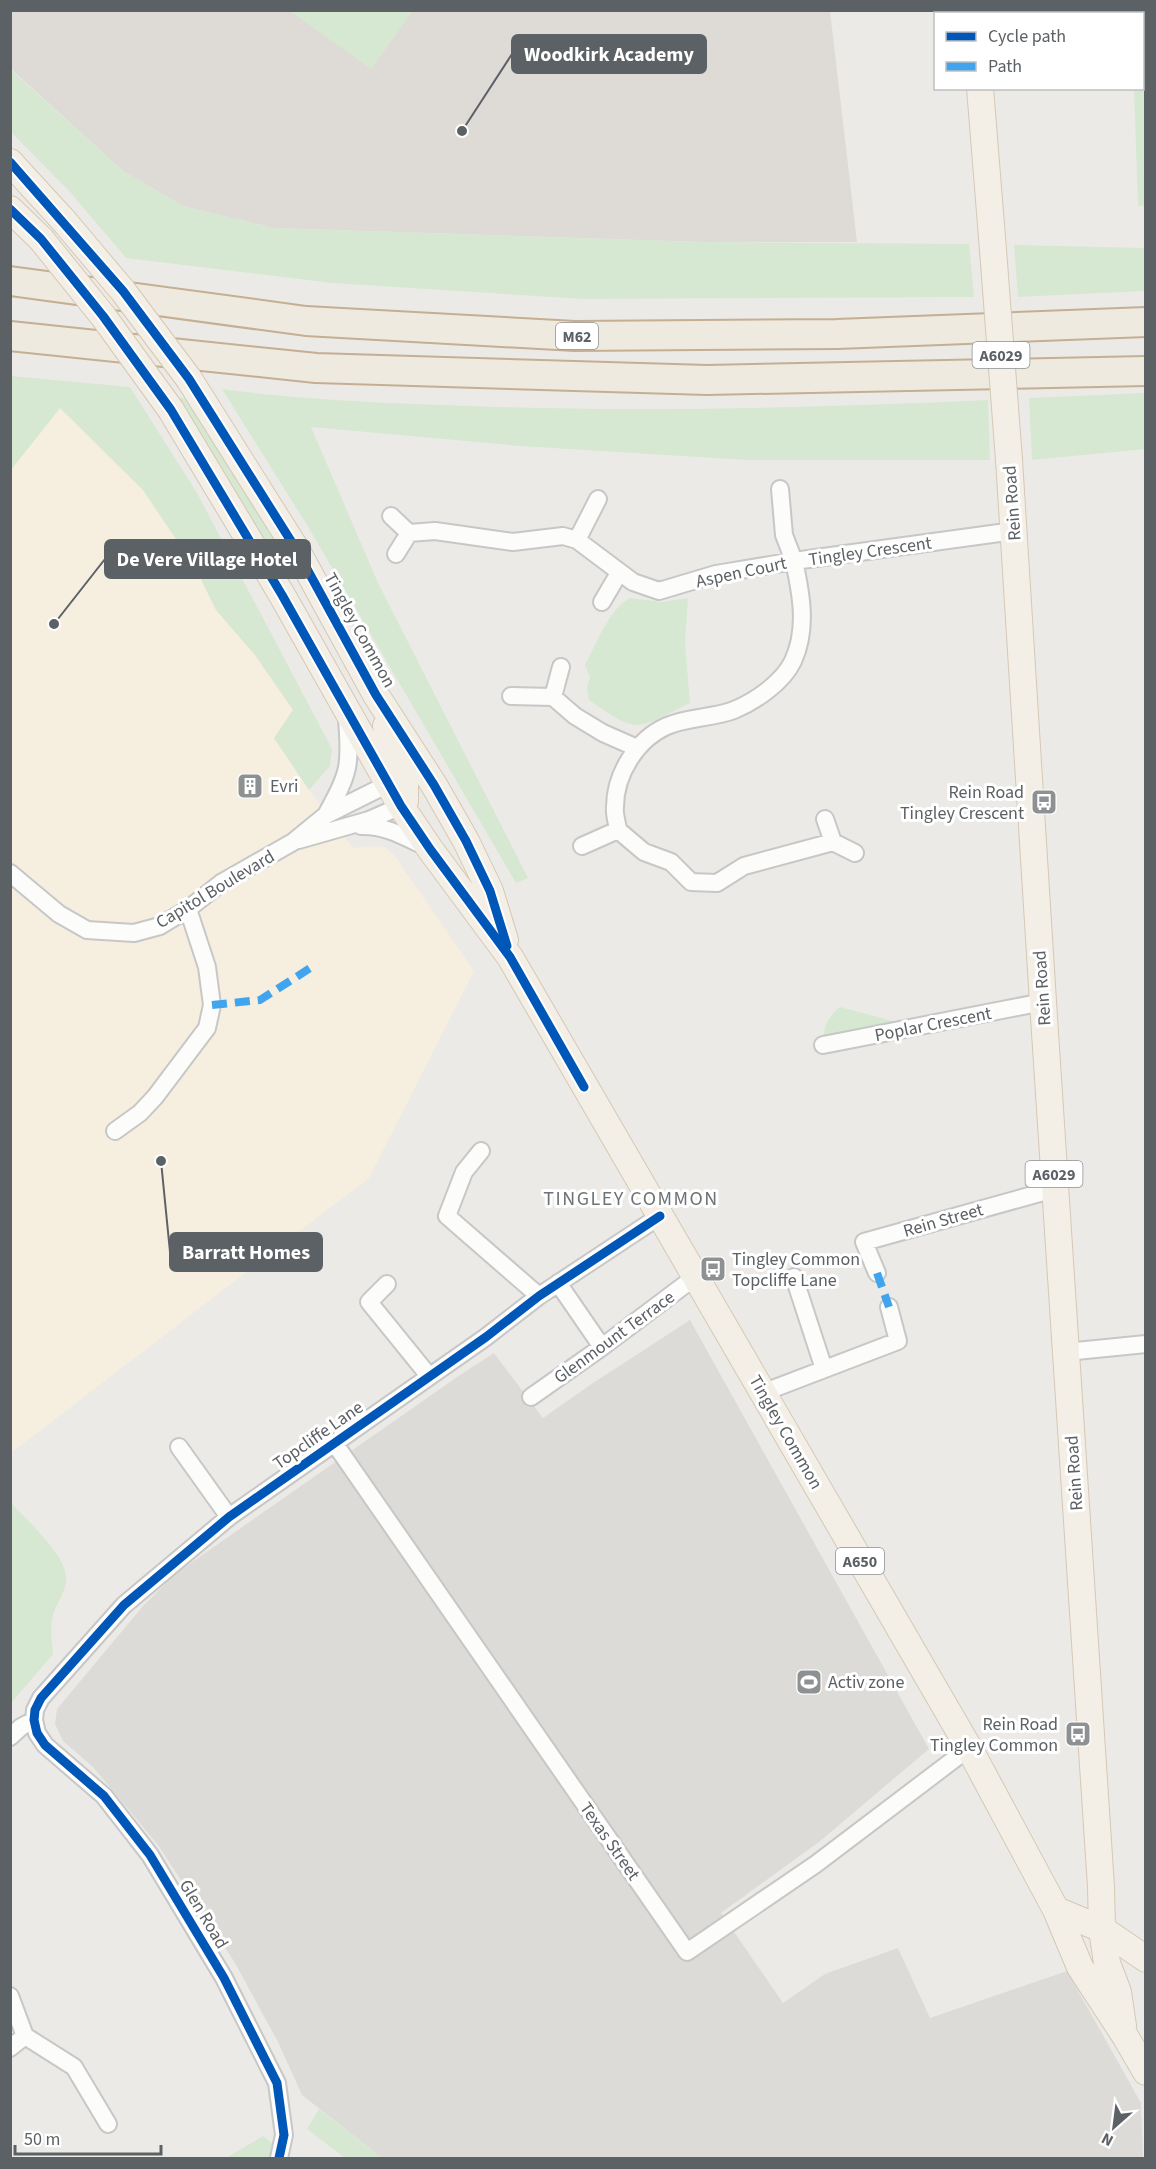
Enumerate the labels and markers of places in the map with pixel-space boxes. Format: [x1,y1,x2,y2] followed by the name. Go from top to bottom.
[512,35,706,73] callout: Woodkirk Academy
[105,540,310,578] callout: De Vere Village Hotel
[235,771,265,801] building icon: Evri
[270,774,298,799] place label: Evri
[900,780,1024,826] place label: Rein Road Tingley Crescent
[1029,787,1059,817] bus stop icon: Rein Road Tingley Crescent
[170,1233,322,1271] callout: Barratt Homes
[732,1247,860,1293] place label: Tingley Common Topcliffe Lane
[698,1254,728,1284] bus stop icon: Tingley Common Topcliffe Lane
[794,1667,824,1697] sports icon: Activ zone
[828,1670,904,1695] place label: Activ zone
[930,1712,1058,1758] place label: Rein Road Tingley Common
[1063,1719,1093,1749] bus stop icon: Rein Road Tingley Common

